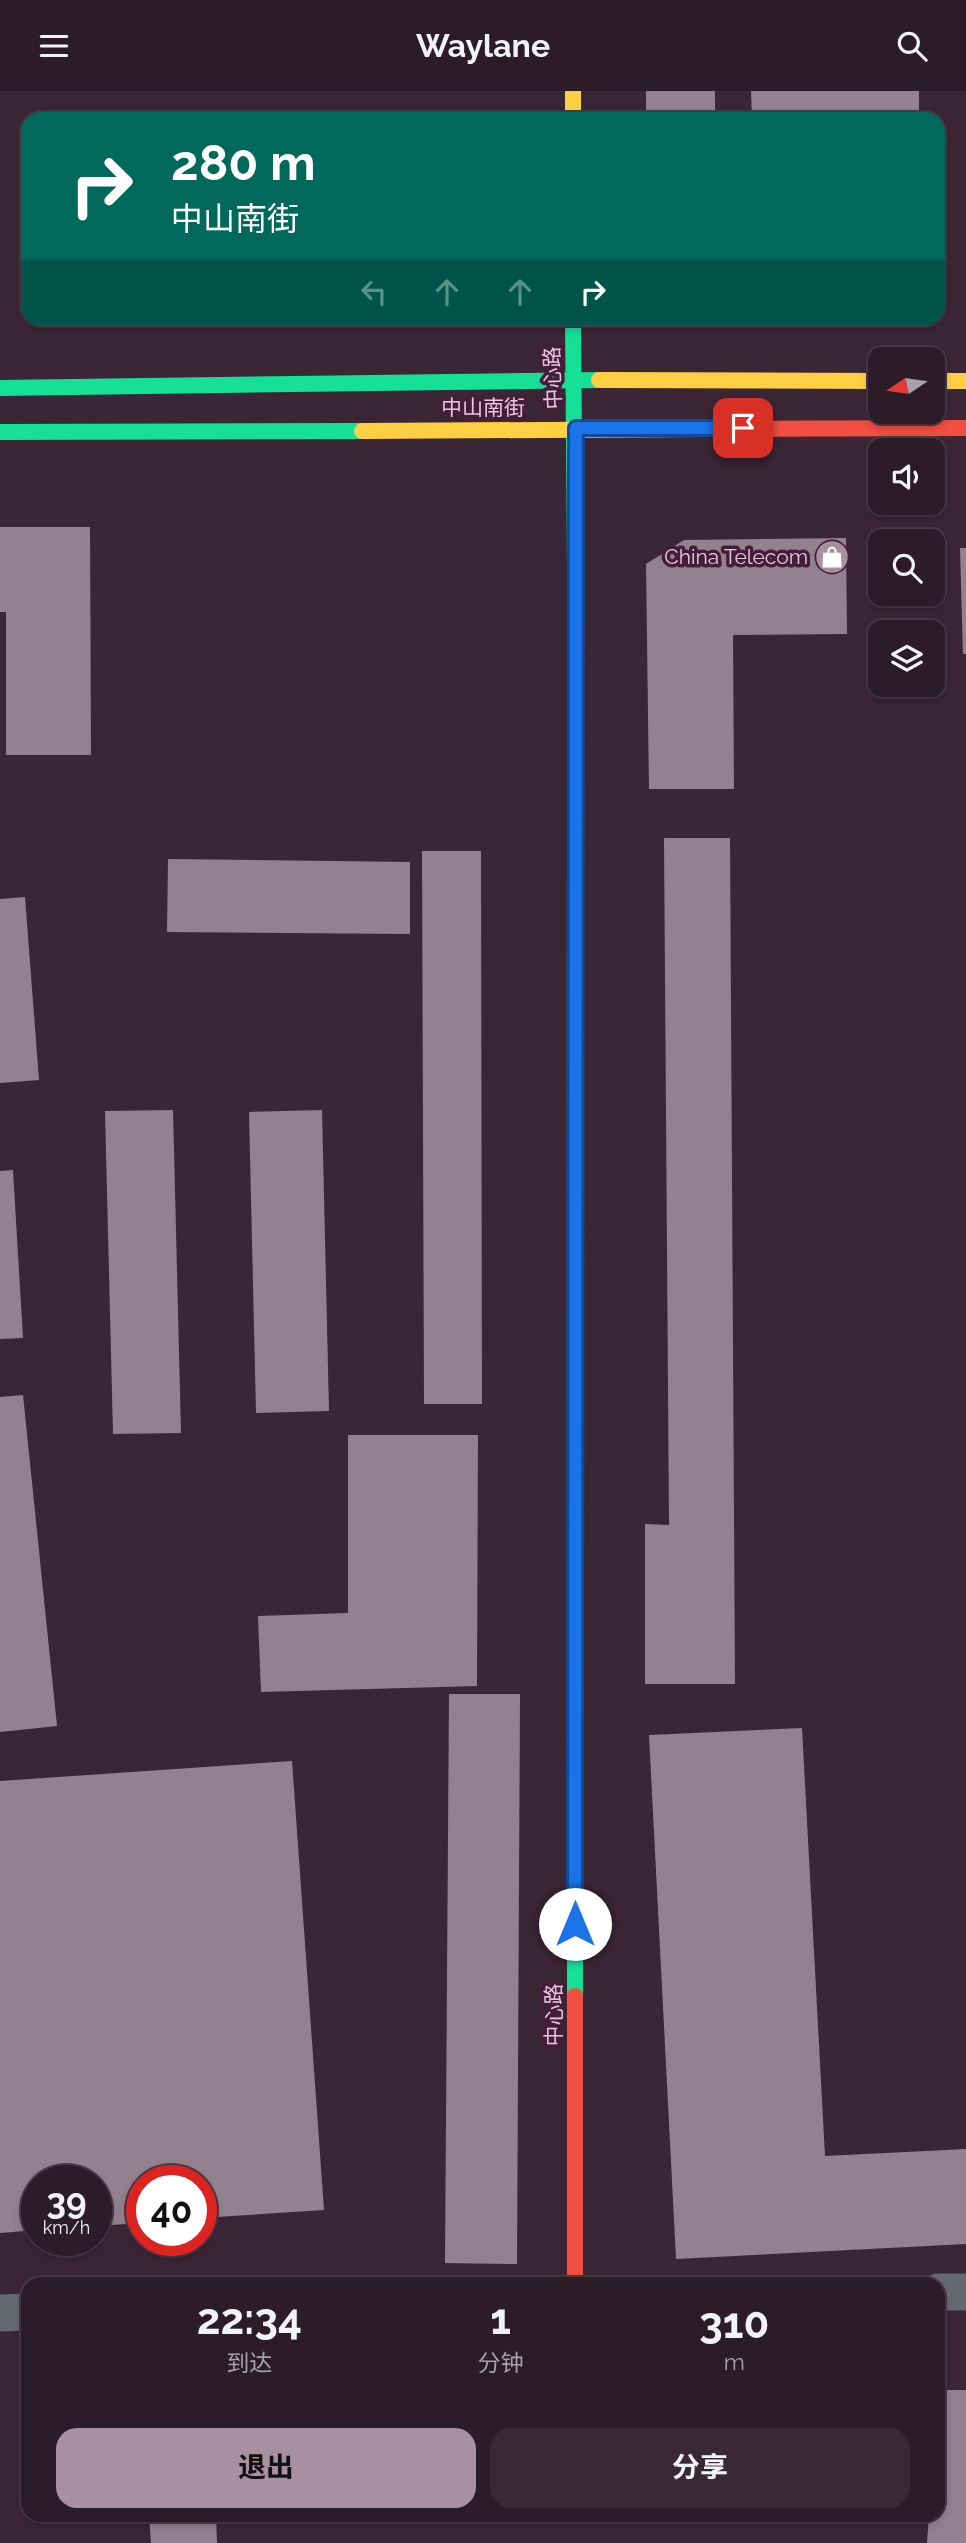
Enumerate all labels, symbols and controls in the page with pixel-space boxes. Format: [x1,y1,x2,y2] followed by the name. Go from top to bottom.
[35,27,73,65] icon: menu
[416,27,550,64] text: Waylane
[893,27,931,65] icon: search
[171,134,316,191] text: 280 m
[56,140,147,231] icon: right
[171,200,299,237] text: 中山南街
[355,273,393,311] icon: left
[428,273,466,311] icon: ahead
[501,273,539,311] icon: ahead
[574,273,612,311] icon: right
[539,346,566,410] street label: 中心路
[868,347,945,423] north arrow
[868,347,945,697] map controls
[441,395,525,420] street label: 中山南街
[713,398,773,458] pin
[724,409,762,447] icon: arrive
[868,438,945,515] button: sound
[868,529,945,606] button: search
[813,538,851,576] shop icon: China Telecom
[664,544,808,569] place label: China Telecom
[868,620,945,697] button: layers
[538,1887,612,1961] position arrow
[541,1984,566,2047] street label: 中心路
[126,2165,217,2256] speed limit sign: 40
[46,2181,87,2222] text: 39
[43,2217,90,2238] text: km/h
[197,2295,302,2344] text: 22:34
[490,2295,511,2344] text: 1
[699,2299,769,2348] text: 310
[724,2348,745,2375] text: m
[226,2349,272,2376] text: 到达
[478,2349,524,2376] text: 分钟
[56,2428,476,2508] button: 退出
[490,2428,910,2508] button: 分享

